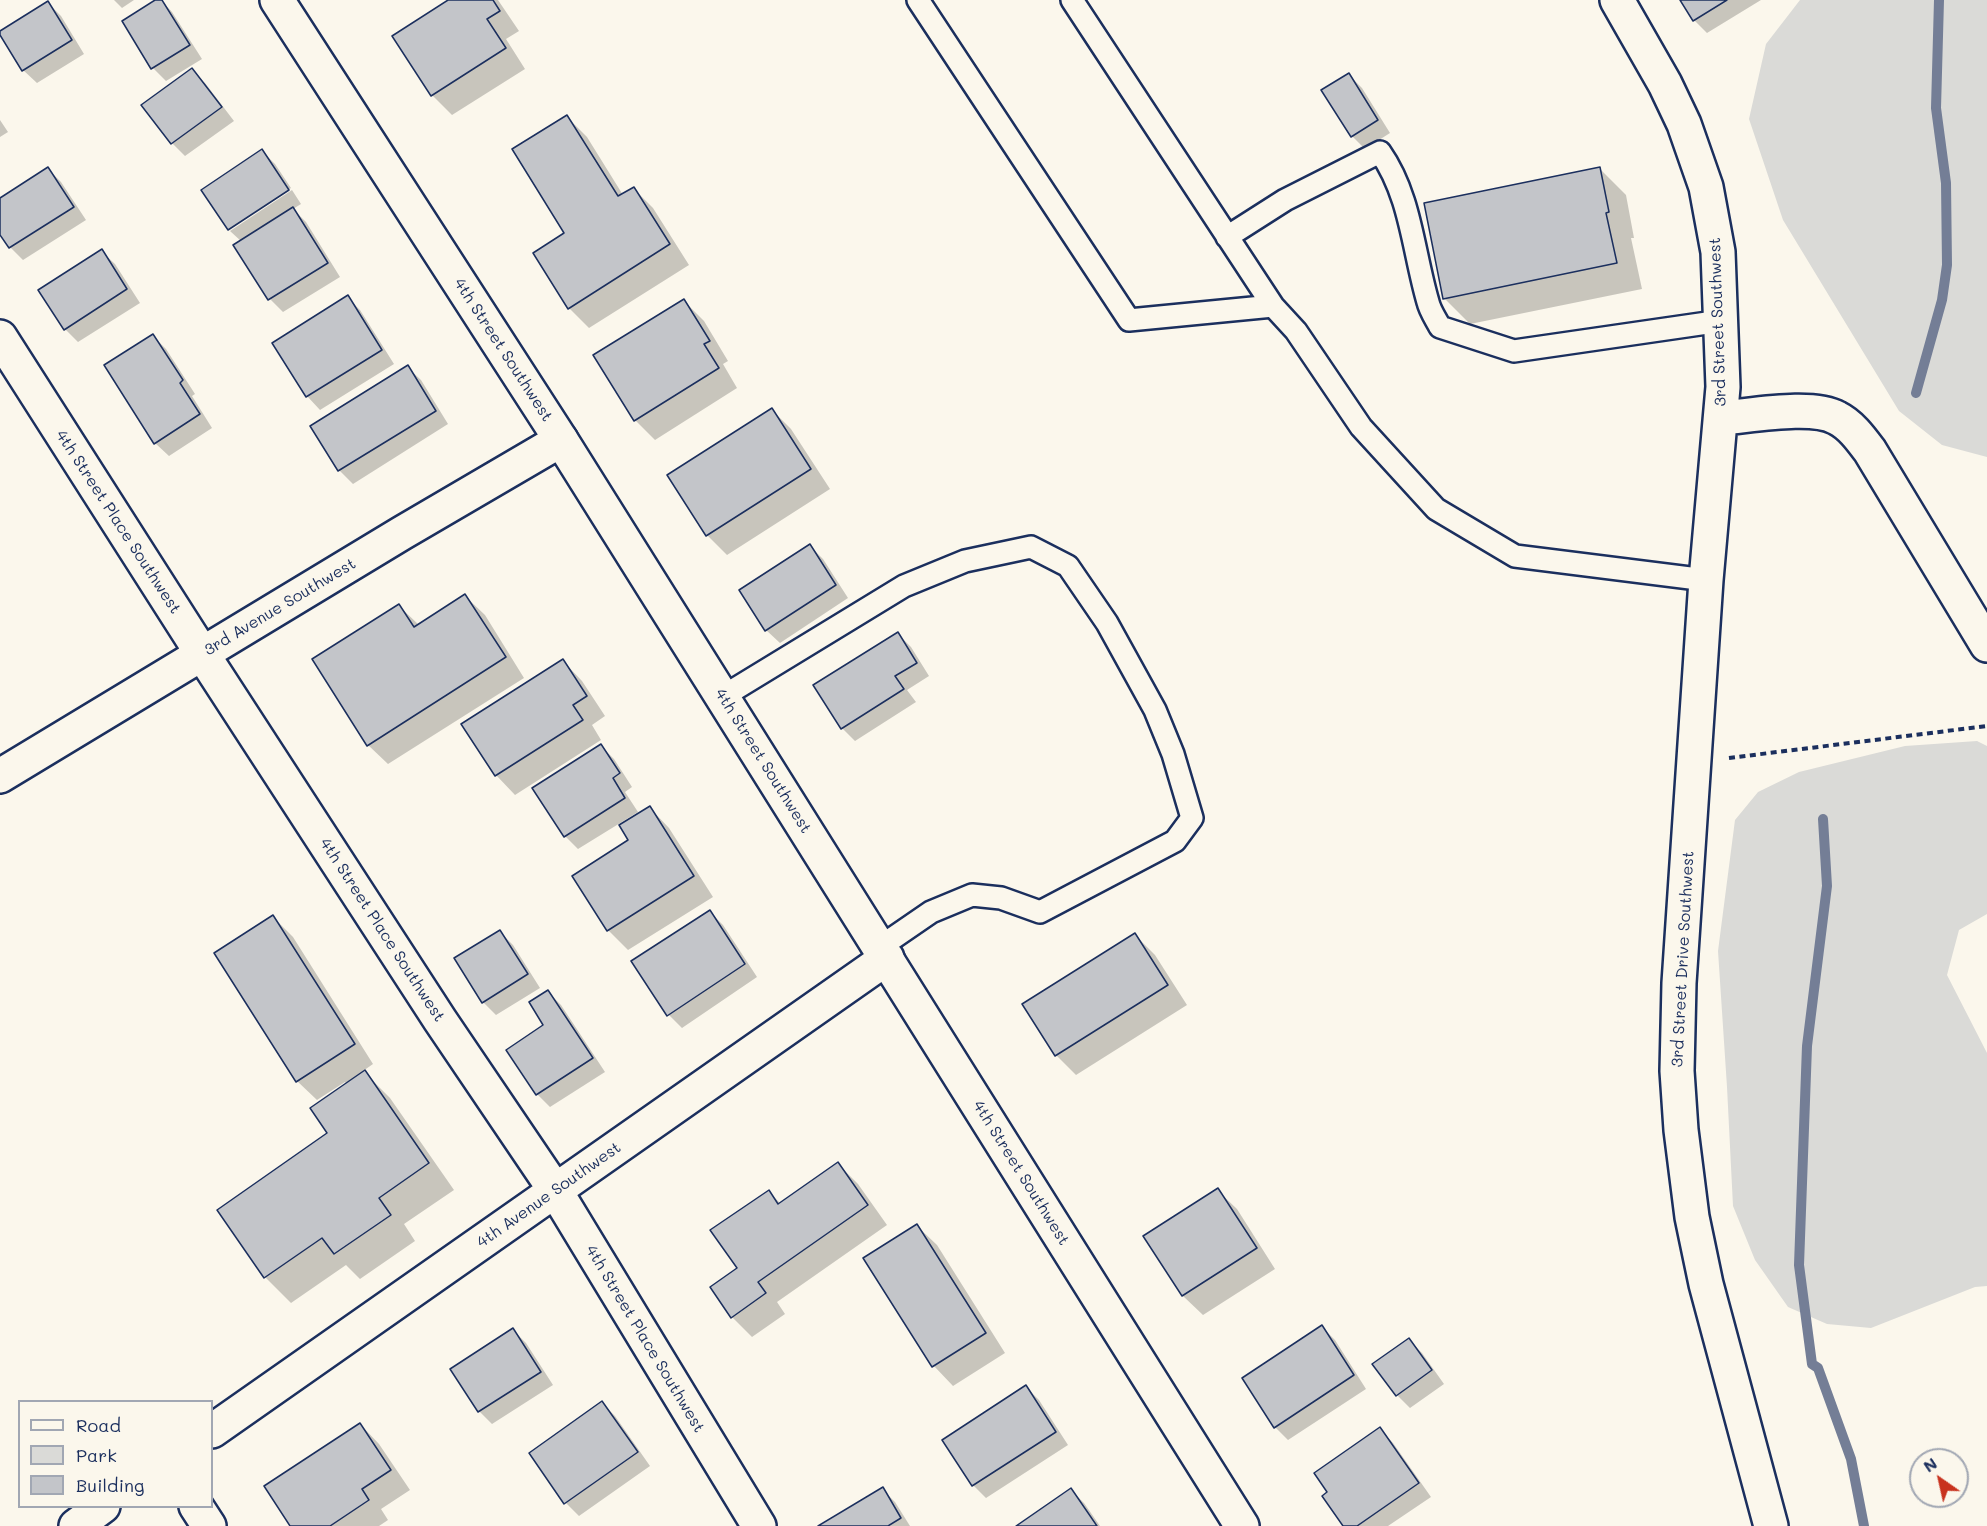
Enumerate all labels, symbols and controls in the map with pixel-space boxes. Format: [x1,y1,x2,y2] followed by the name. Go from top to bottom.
[1705,237,1731,407] street label: 3rd Street Southwest
[449,275,557,425] street label: 4th Street Southwest
[51,427,185,617] street label: 4th Street Place Southwest
[201,554,359,660] street label: 3rd Avenue Southwest
[711,685,815,837] street label: 4th Street Southwest
[315,835,449,1025] street label: 4th Street Place Southwest
[1668,850,1698,1068] street label: 3rd Street Drive Southwest
[969,1097,1073,1249] street label: 4th Street Southwest
[473,1138,625,1252] street label: 4th Avenue Southwest
[581,1242,709,1436] street label: 4th Street Place Southwest
[18,1400,213,1508] legend
[76,1413,121,1437] text: Road
[76,1443,117,1467] text: Park
[1909,1448,1969,1508] north arrow
[1919,1452,1941,1476] text: N
[76,1473,144,1497] text: Building

